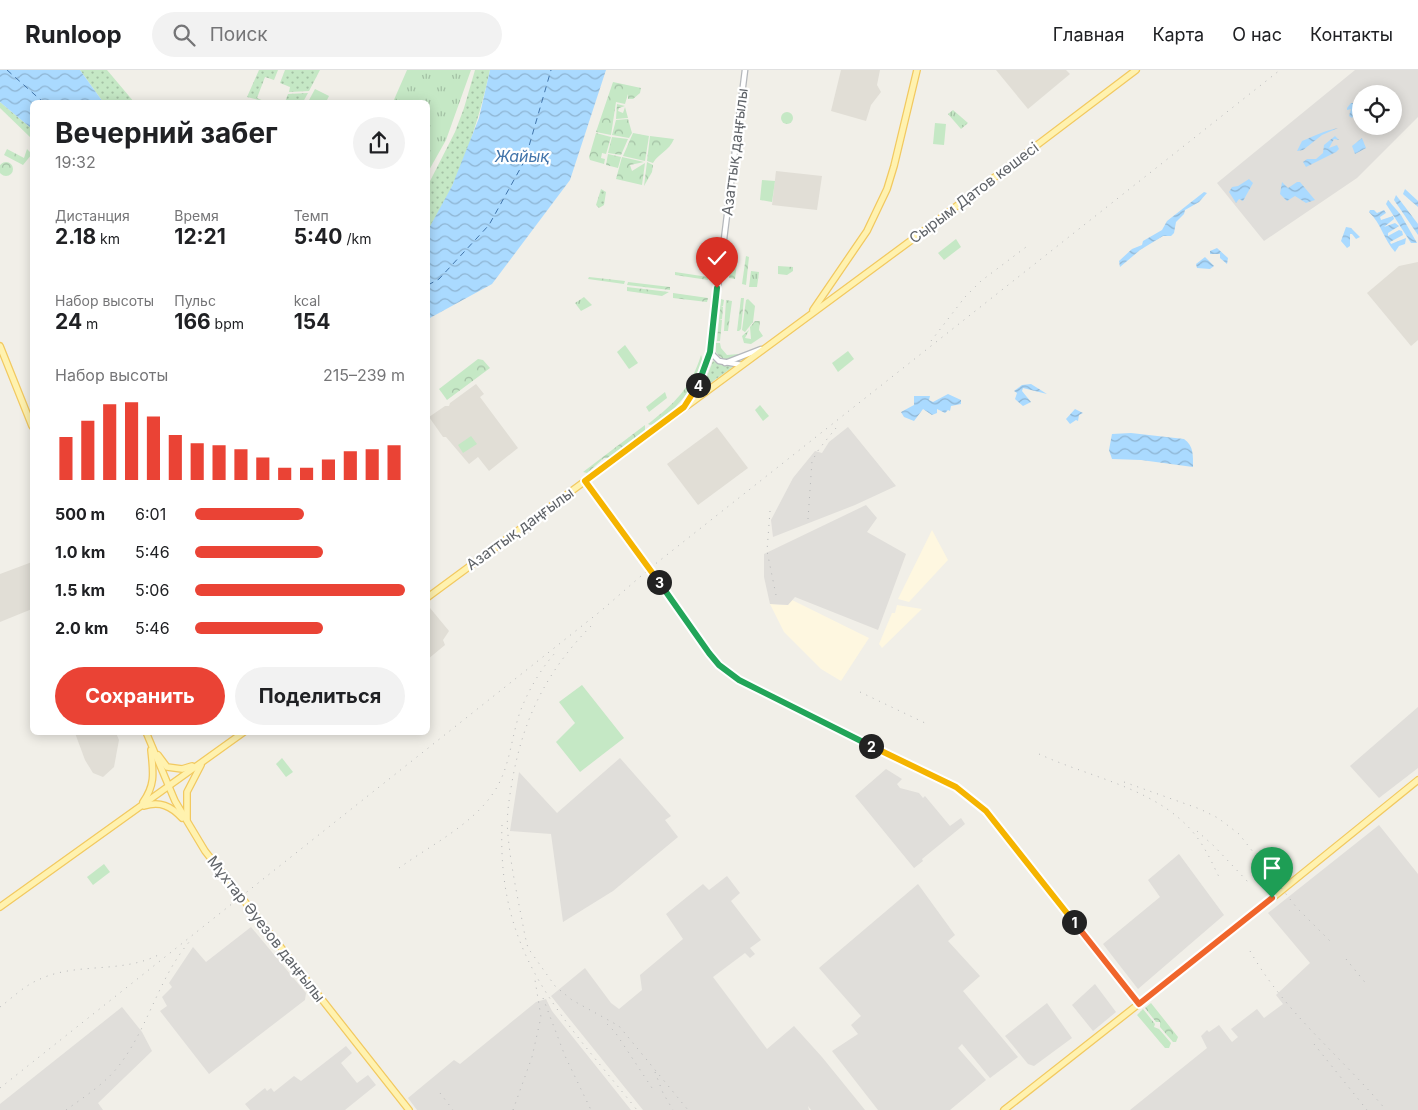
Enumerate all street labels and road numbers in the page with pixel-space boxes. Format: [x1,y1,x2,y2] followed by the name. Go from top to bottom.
[717,87,752,217] street label: Азаттық даңғылы
[905,138,1042,247] street label: Сырым Датов көшесі
[462,483,577,574] street label: Азаттық даңғылы
[203,852,329,1006] street label: Мұхтар Әуезов даңғылы

